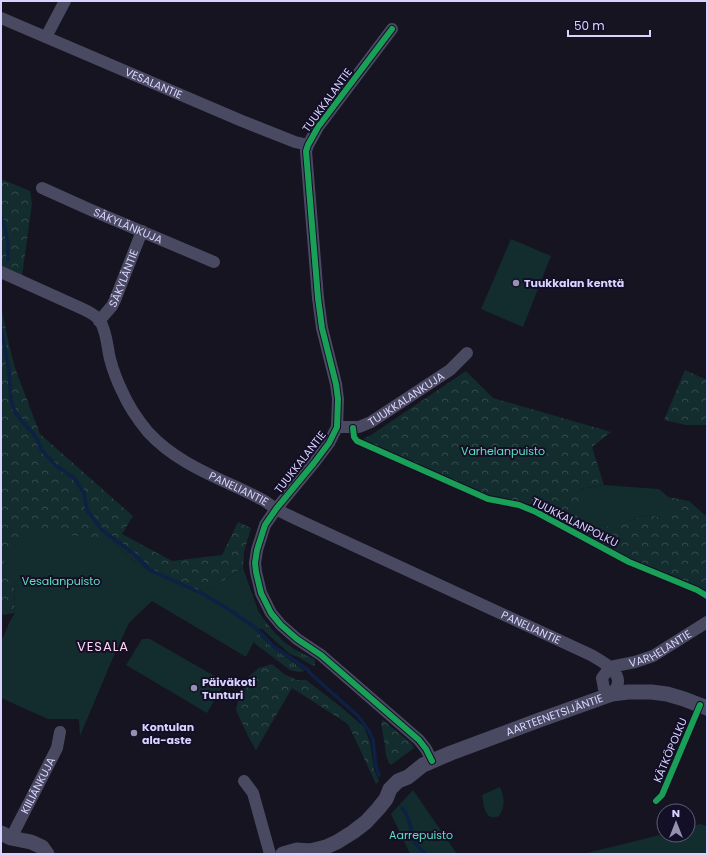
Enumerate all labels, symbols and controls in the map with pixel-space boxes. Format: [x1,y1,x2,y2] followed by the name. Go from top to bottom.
[568,12,650,38] scale bar
[574,17,605,34] text: 50 m
[122,64,185,103] street label: VESALANTIE
[298,65,356,135] street label: TUUKKALANTIE
[91,204,166,248] street label: SÄKYLÄNKUJA
[105,247,142,310] street label: SÄKYLÄNTIE
[524,275,624,291] place label: Tuukkalan kenttä
[511,278,521,288] marker: Tuukkalan kenttä
[365,368,448,430] street label: TUUKKALANKUJA
[270,427,330,497] street label: TUUKKALANTIE
[461,443,545,459] park label: Varhelanpuisto
[206,467,272,509] street label: PANELIANTIE
[529,493,621,551] street label: TUUKKALANPOLKU
[22,573,100,589] park label: Vesalanpuisto
[499,607,564,648] street label: PANELIANTIE
[628,626,695,671] street label: VARHELANTIE
[77,637,129,656] district label: VESALA
[202,674,255,703] place label: Päiväkoti Tunturi
[189,683,199,693] marker: Päiväkoti Tunturi
[503,690,605,740] street label: AARTEENETSIJÄNTIE
[649,715,691,785] street label: KÄTKÖPOLKU
[142,719,194,748] place label: Kontulan ala-aste
[129,728,139,738] marker: Kontulan ala-aste
[17,754,59,817] street label: KIILIÄNKUJA
[656,803,696,843] north arrow
[672,805,680,821] text: N
[389,827,453,843] park label: Aarrepuisto

